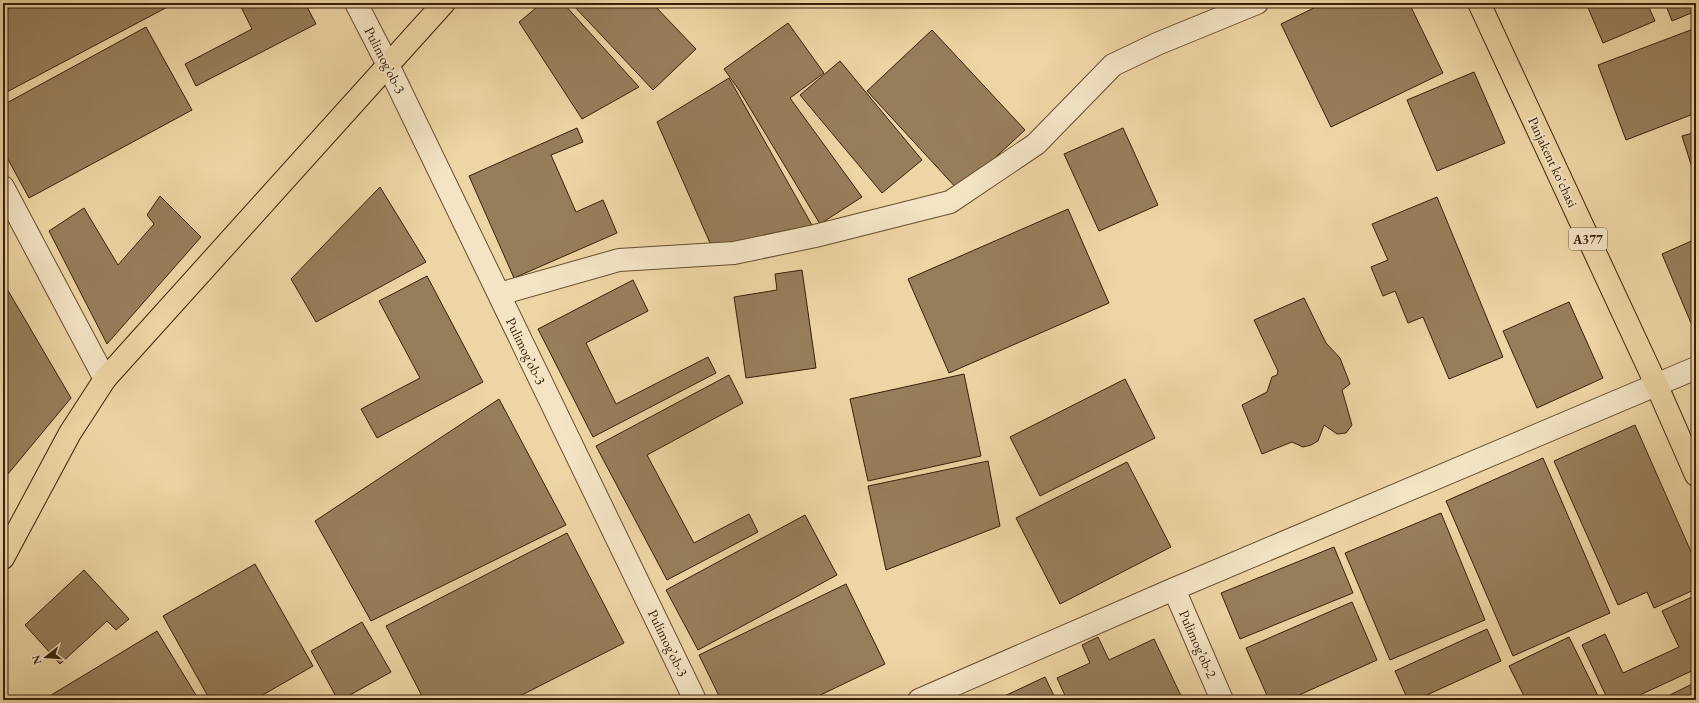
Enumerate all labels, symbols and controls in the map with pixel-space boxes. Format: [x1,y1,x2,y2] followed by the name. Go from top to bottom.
[360,24,410,97] street label: Pulimog’ob-3
[1524,114,1582,211] street label: Panjakent ko'chasi
[1569,228,1607,250] road number: A377
[502,314,550,388] street label: Pulimog’ob-3
[644,606,692,680] street label: Pulimog’ob-3
[1175,607,1221,681] street label: Pulimog’ob-2
[26,637,66,677] north arrow
[28,654,44,666] text: N

